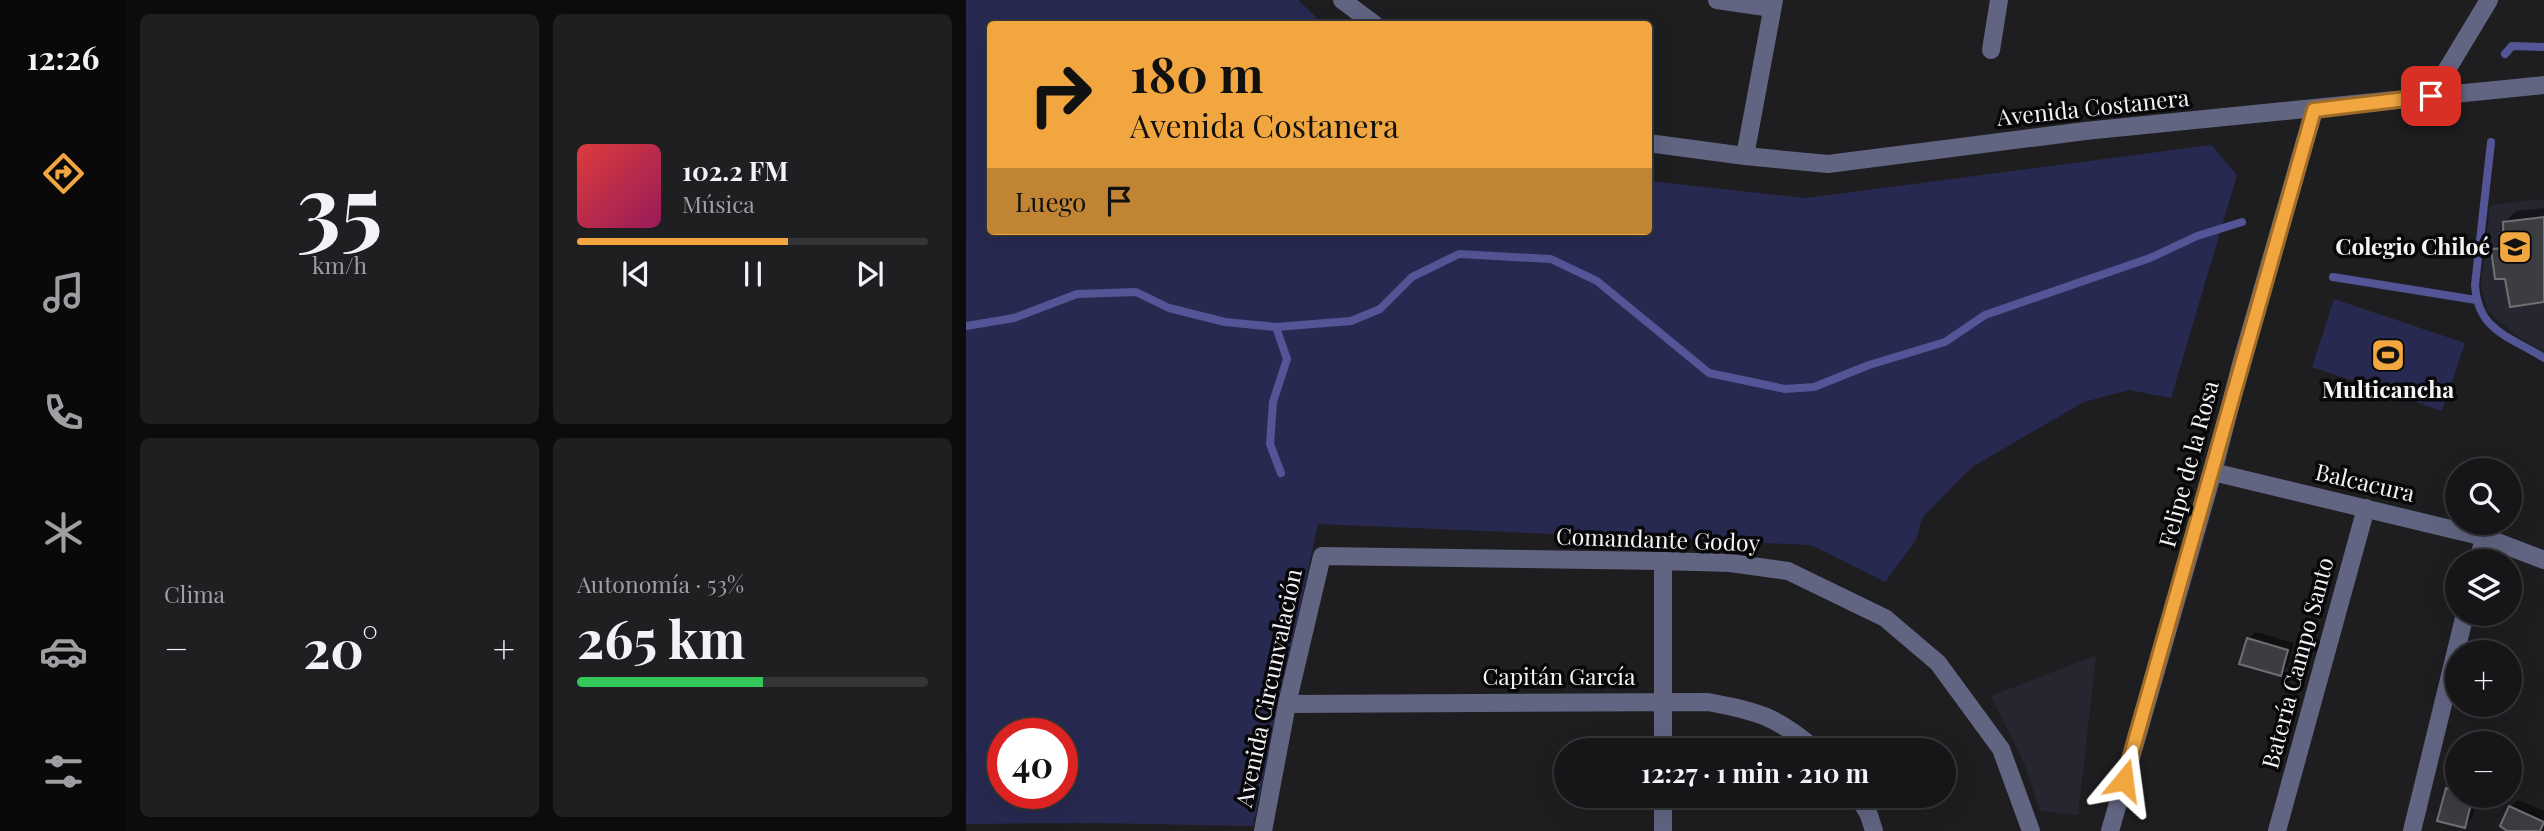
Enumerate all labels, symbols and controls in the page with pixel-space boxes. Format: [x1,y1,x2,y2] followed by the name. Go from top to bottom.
[27,35,99,78] text: 12:26
[1130,40,1264,105] text: 180 m
[1015,49,1106,140] icon: right
[2401,66,2461,126] pin
[2412,77,2450,115] icon: arrive
[1994,81,2191,132] street label: Avenida Costanera
[1130,103,1399,146] text: Avenida Costanera
[296,143,383,264] text: 35
[39,149,88,198] icon: directions
[682,153,788,188] text: 102.2 FM
[1100,182,1138,220] icon: arrive
[1015,184,1086,219] text: Luego
[682,188,755,219] text: Música
[2496,228,2534,266] school or university icon: Colegio Chiloé
[2335,230,2490,261] place label: Colegio Chiloé
[312,249,367,280] text: km/h
[617,255,655,293] icon: previous
[734,255,772,293] icon: pause
[851,255,889,293] icon: next
[39,268,88,317] icon: music
[2369,336,2407,374] sports icon: Multicancha
[2322,373,2454,404] place label: Multicancha
[2150,376,2225,550] street label: Felipe de la Rosa
[39,388,88,437] icon: phone
[2313,455,2419,508] street label: Balcacura
[2445,458,2522,808] map controls
[2445,458,2522,535] button: search
[39,508,88,557] icon: climate
[1555,519,1761,558] street label: Comandante Godoy
[2445,549,2522,626] button: layers
[2253,554,2340,772] street label: Batería Campo Santo
[1227,565,1308,811] street label: Avenida Circunvalación
[577,568,744,599] text: Autonomía · 53%
[164,578,225,609] text: Clima
[577,603,745,672] text: 265 km
[303,613,378,682] text: 20°
[164,622,189,673] text: −
[493,622,515,673] text: +
[39,627,88,676] icon: car
[2445,640,2522,717] button: +
[1482,660,1636,691] street label: Capitán García
[987,718,1078,809] speed limit sign: 40
[2445,731,2522,808] button: −
[2087,743,2161,817] position arrow
[39,747,88,796] icon: filters
[1641,755,1869,790] text: 12:27 · 1 min · 210 m

